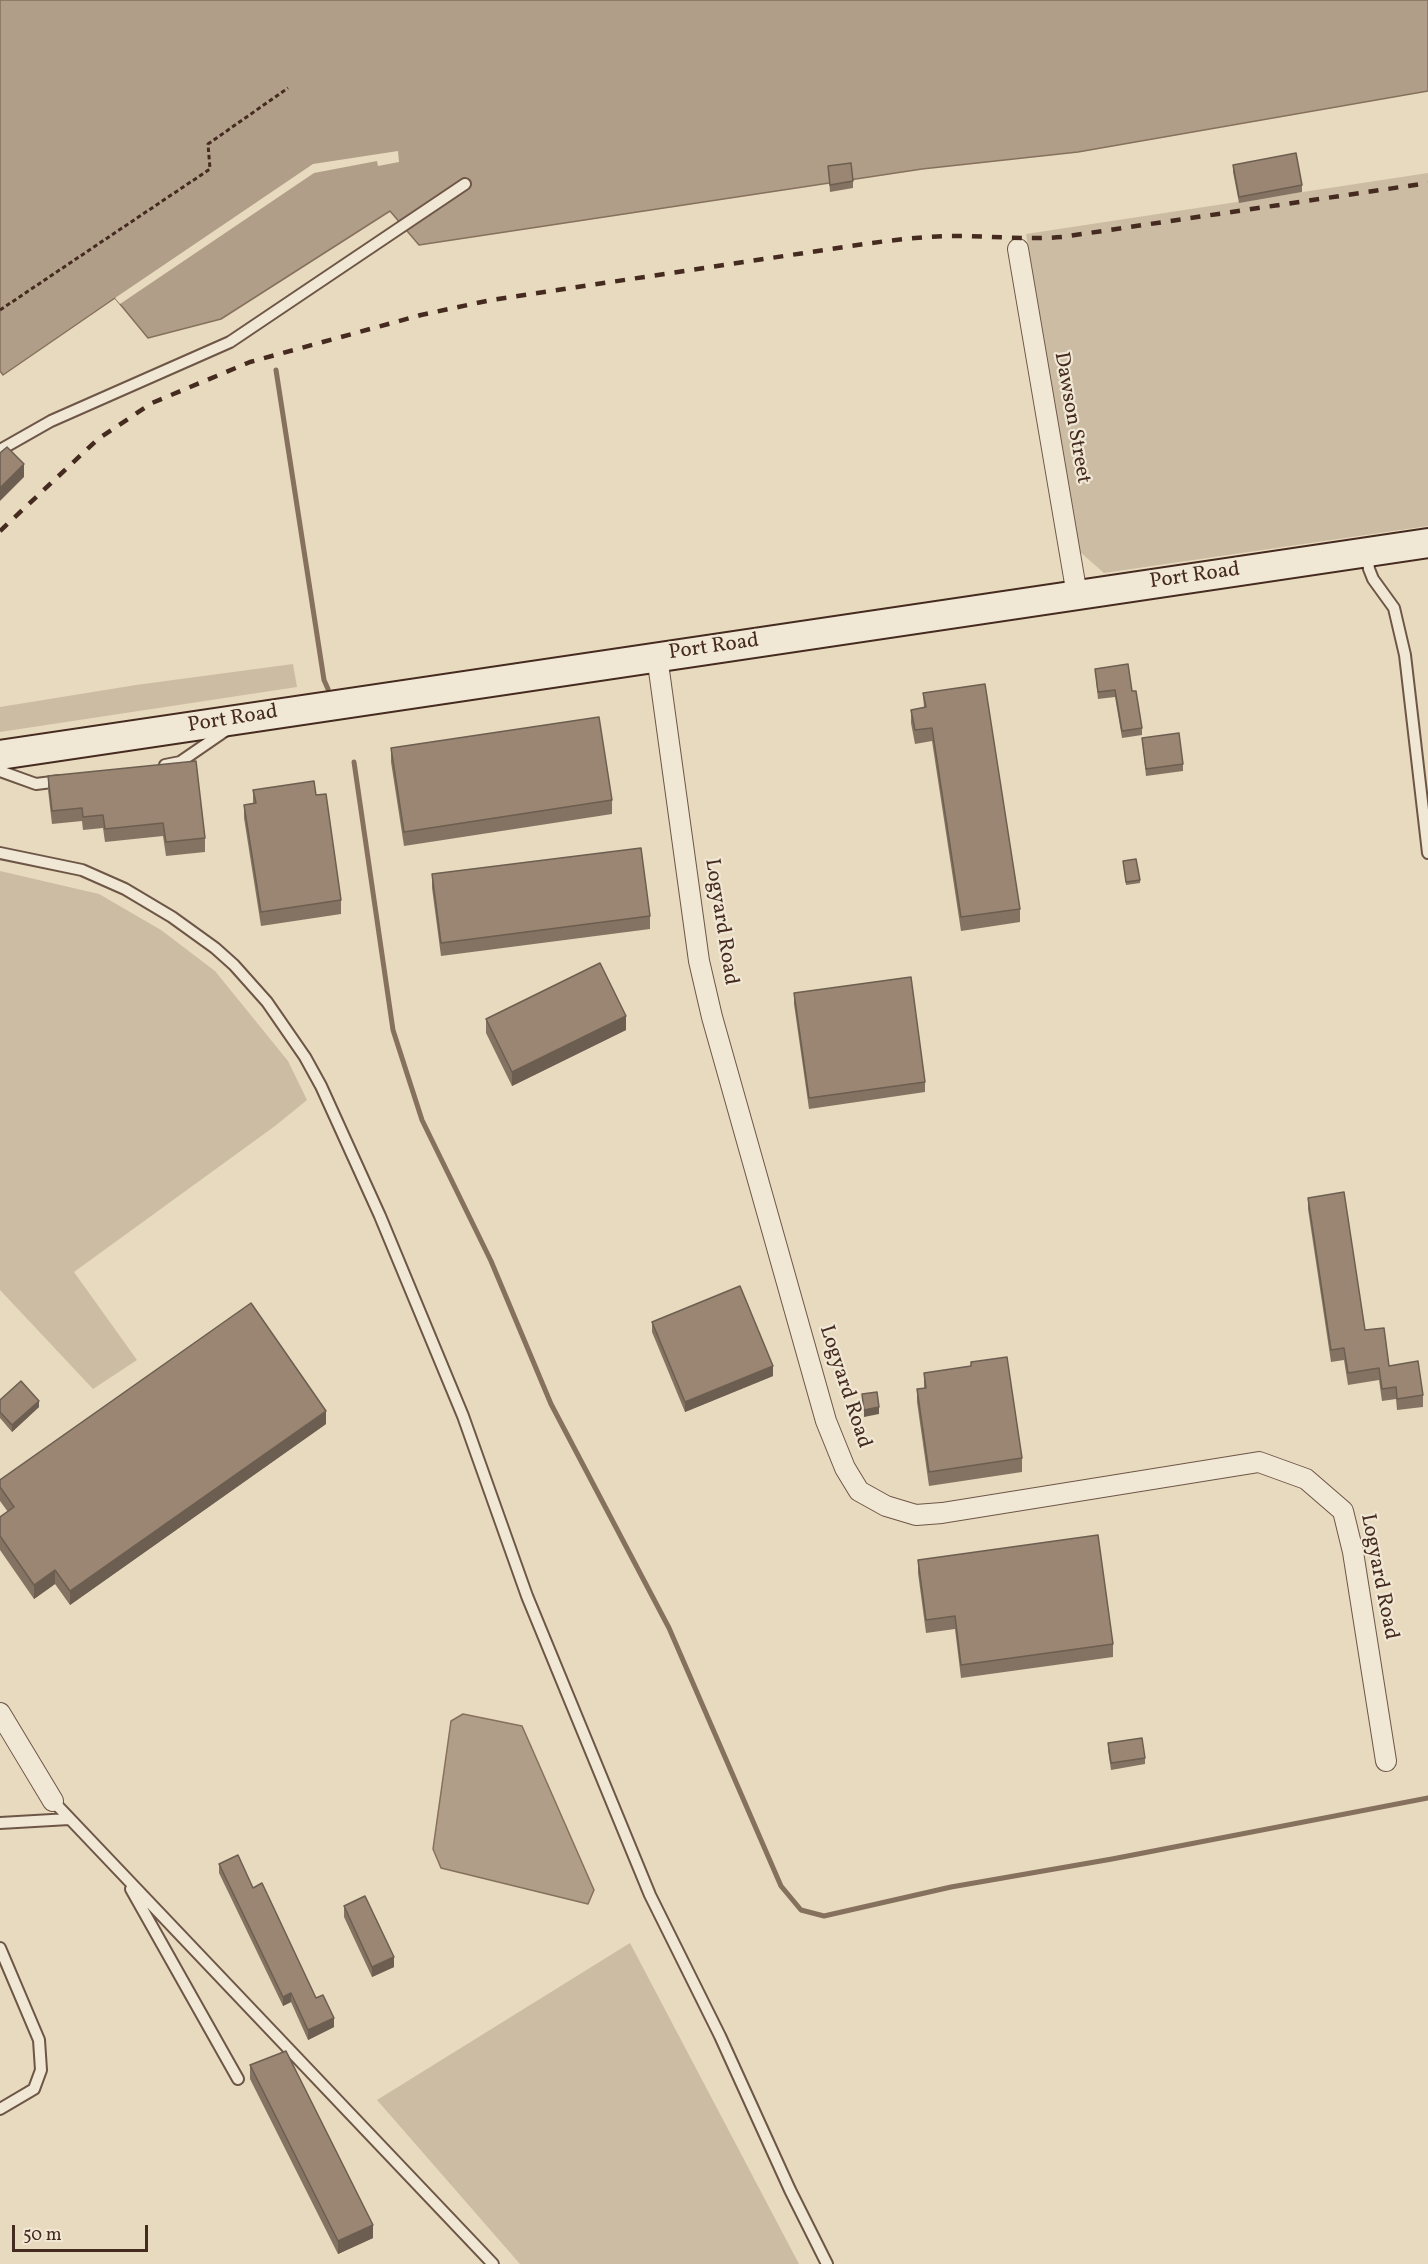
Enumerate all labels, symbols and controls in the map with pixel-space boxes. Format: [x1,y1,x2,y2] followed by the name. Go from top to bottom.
[1047,350,1095,486] street label: Dawson Street
[1148,558,1242,596] street label: Port Road
[667,629,761,667] street label: Port Road
[186,700,280,740] street label: Port Road
[698,857,742,987] street label: Logyard Road
[812,1322,876,1452] street label: Logyard Road
[1353,1512,1403,1642] street label: Logyard Road
[15,2213,152,2251] scale bar
[23,2223,62,2248] text: 50 m

